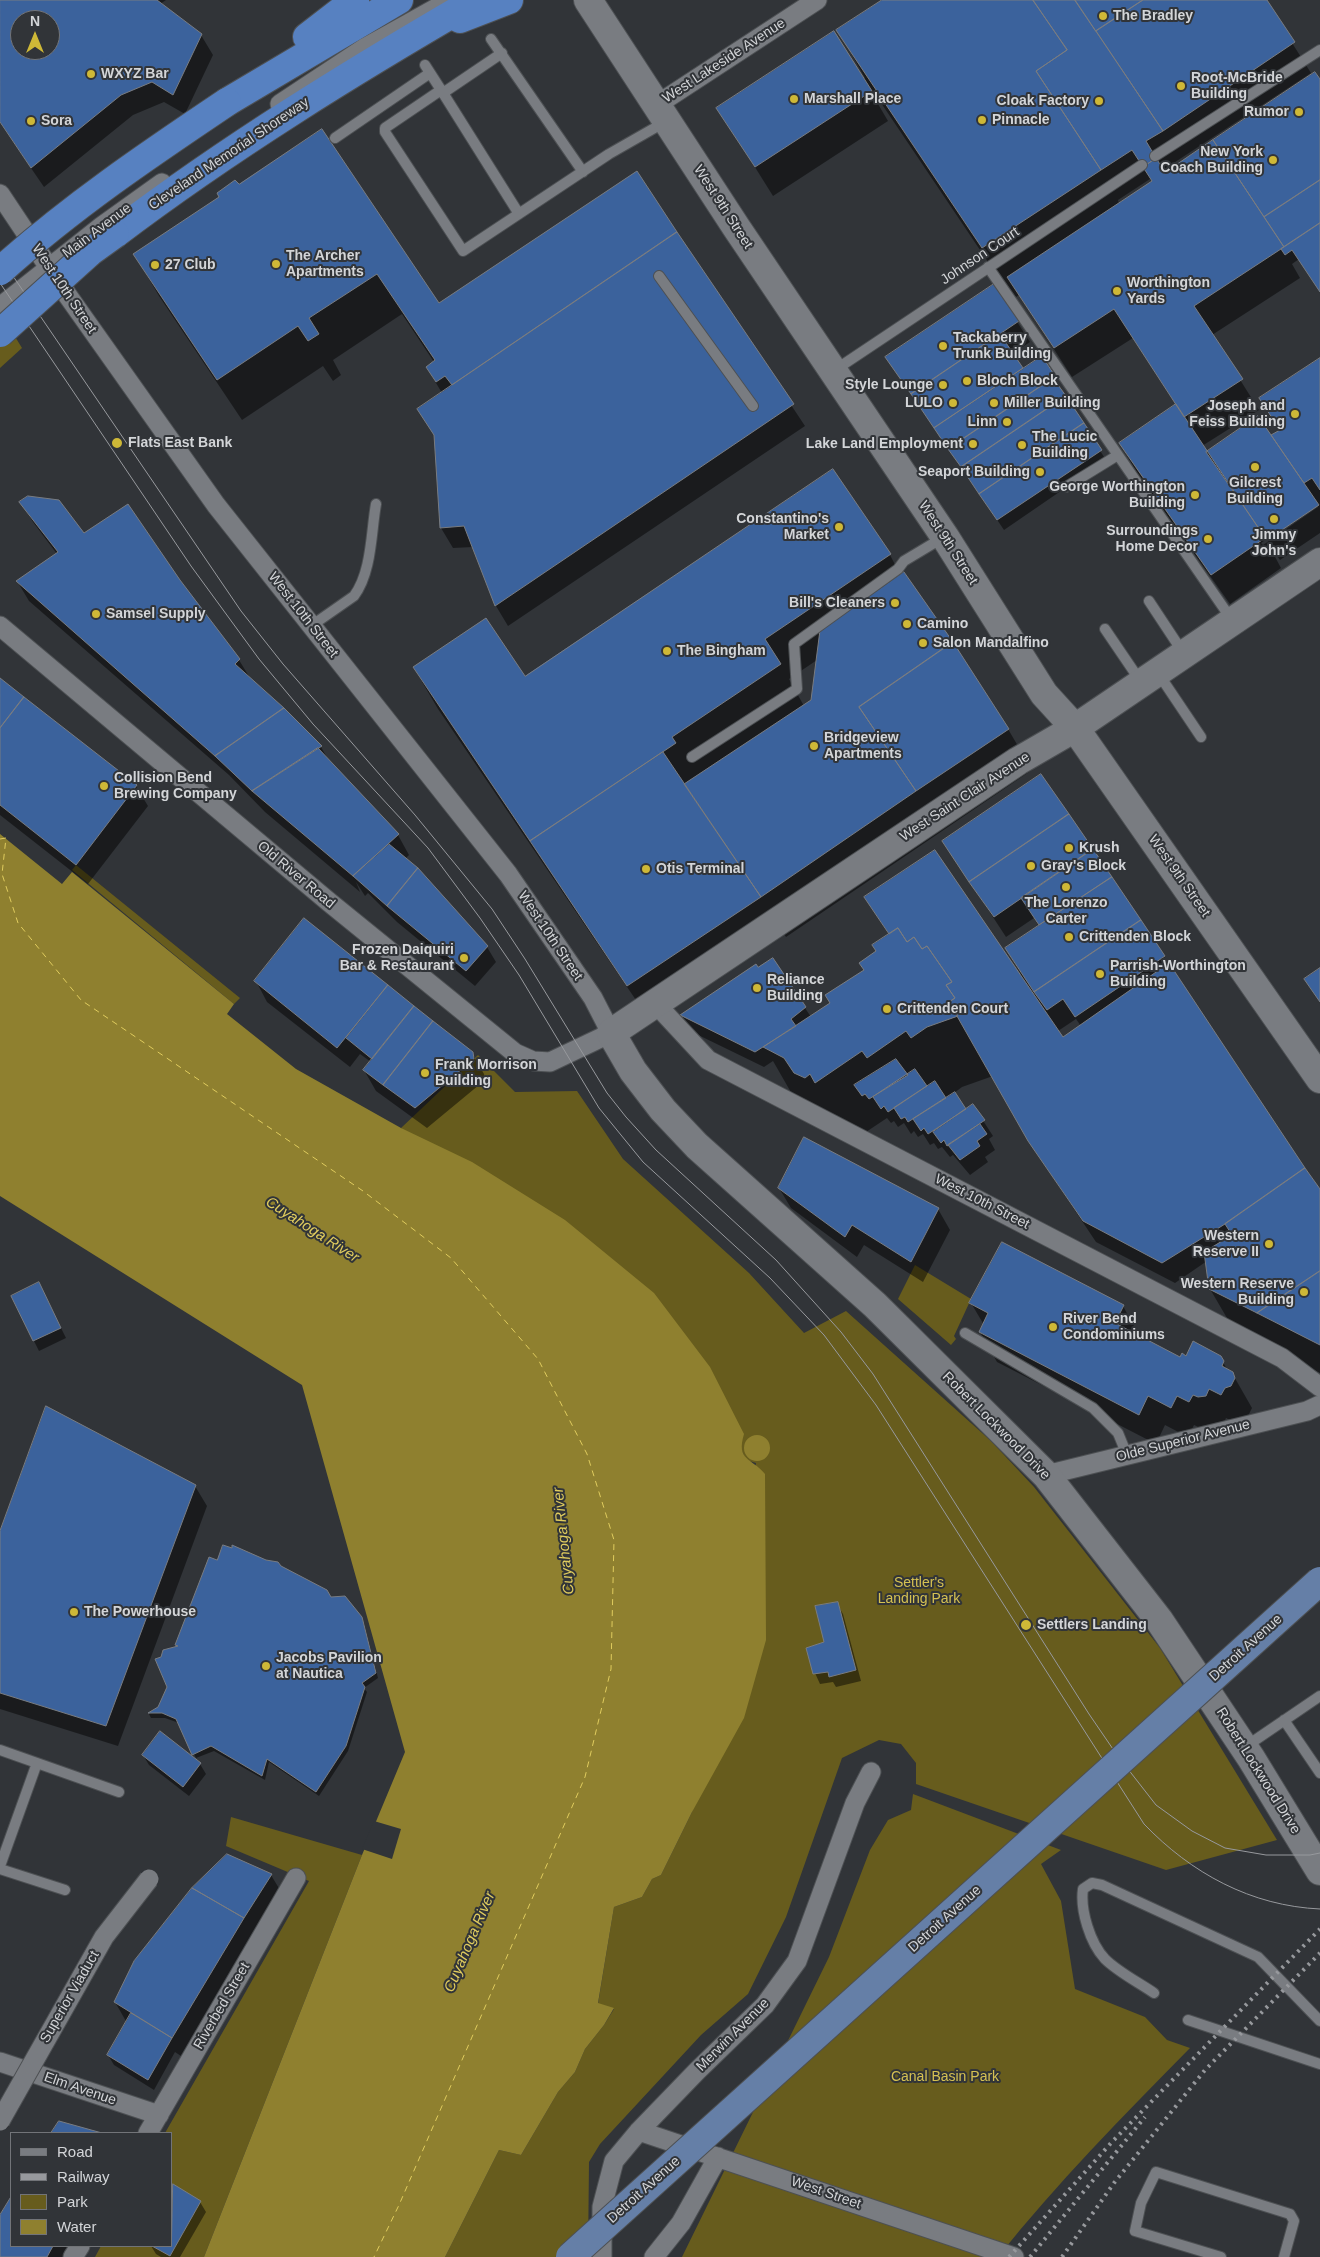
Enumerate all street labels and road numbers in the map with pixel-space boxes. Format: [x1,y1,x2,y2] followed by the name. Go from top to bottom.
[660,15,788,107] street label: West Lakeside Avenue
[146,94,312,214] street label: Cleveland Memorial Shoreway
[690,162,756,252] street label: West 9th Street
[59,200,135,262] street label: Main Avenue
[938,224,1022,288] street label: Johnson Court
[28,241,100,337] street label: West 10th Street
[915,498,981,588] street label: West 9th Street
[264,569,342,661] street label: West 10th Street
[897,749,1033,845] street label: West Saint Clair Avenue
[1145,832,1213,920] street label: West 9th Street
[254,838,338,912] street label: Old River Road
[514,888,586,984] street label: West 10th Street
[932,1171,1032,1233] street label: West 10th Street
[939,1369,1053,1483] street label: Robert Lockwood Drive
[1114,1416,1252,1466] street label: Olde Superior Avenue
[1206,1611,1286,1685] street label: Detroit Avenue
[1212,1705,1304,1837] street label: Robert Lockwood Drive
[905,1882,985,1956] street label: Detroit Avenue
[37,1948,103,2046] street label: Superior Viaduct
[190,1960,254,2052] street label: Riverbed Street
[693,1995,773,2075] street label: Merwin Avenue
[42,2069,118,2109] street label: Elm Avenue
[604,2153,684,2227] street label: Detroit Avenue
[789,2173,863,2213] street label: West Street

